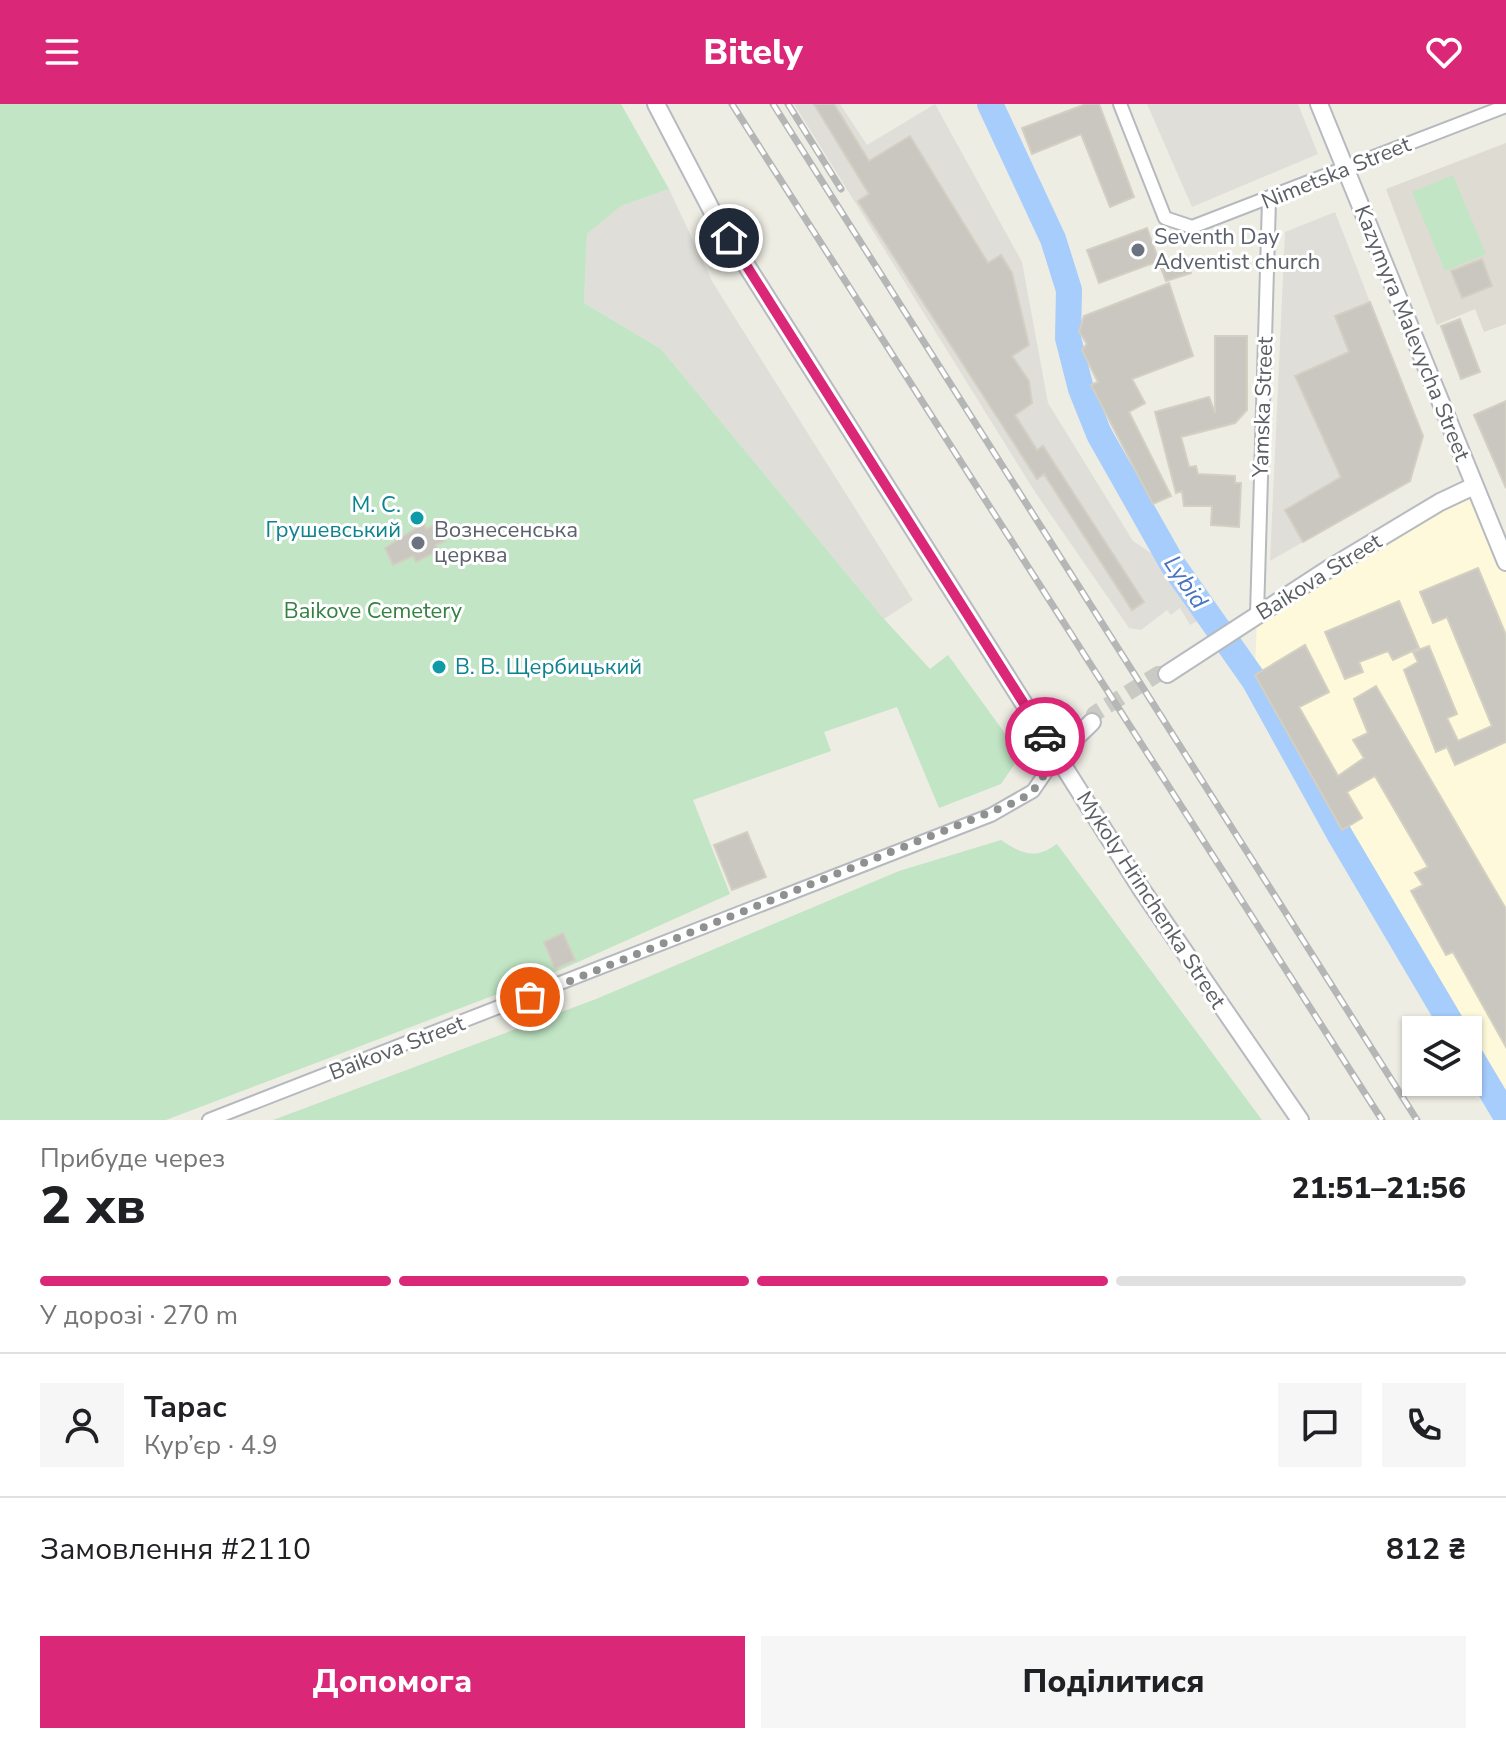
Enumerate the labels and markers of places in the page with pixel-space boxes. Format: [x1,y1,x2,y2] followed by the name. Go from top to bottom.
[695,204,763,272] pin
[1154,222,1320,277] place label: Seventh Day Adventist church
[1129,241,1147,259] marker: Seventh Day Adventist church
[265,490,401,545] place label: М. С. Грушевський
[408,509,426,527] marker: М. С. Грушевський
[434,515,578,570] place label: Вознесенська церква
[409,534,427,552] marker: Вознесенська церква
[455,652,642,682] place label: В. В. Щербицький
[430,658,448,676] marker: В. В. Щербицький
[496,963,564,1031] pin

